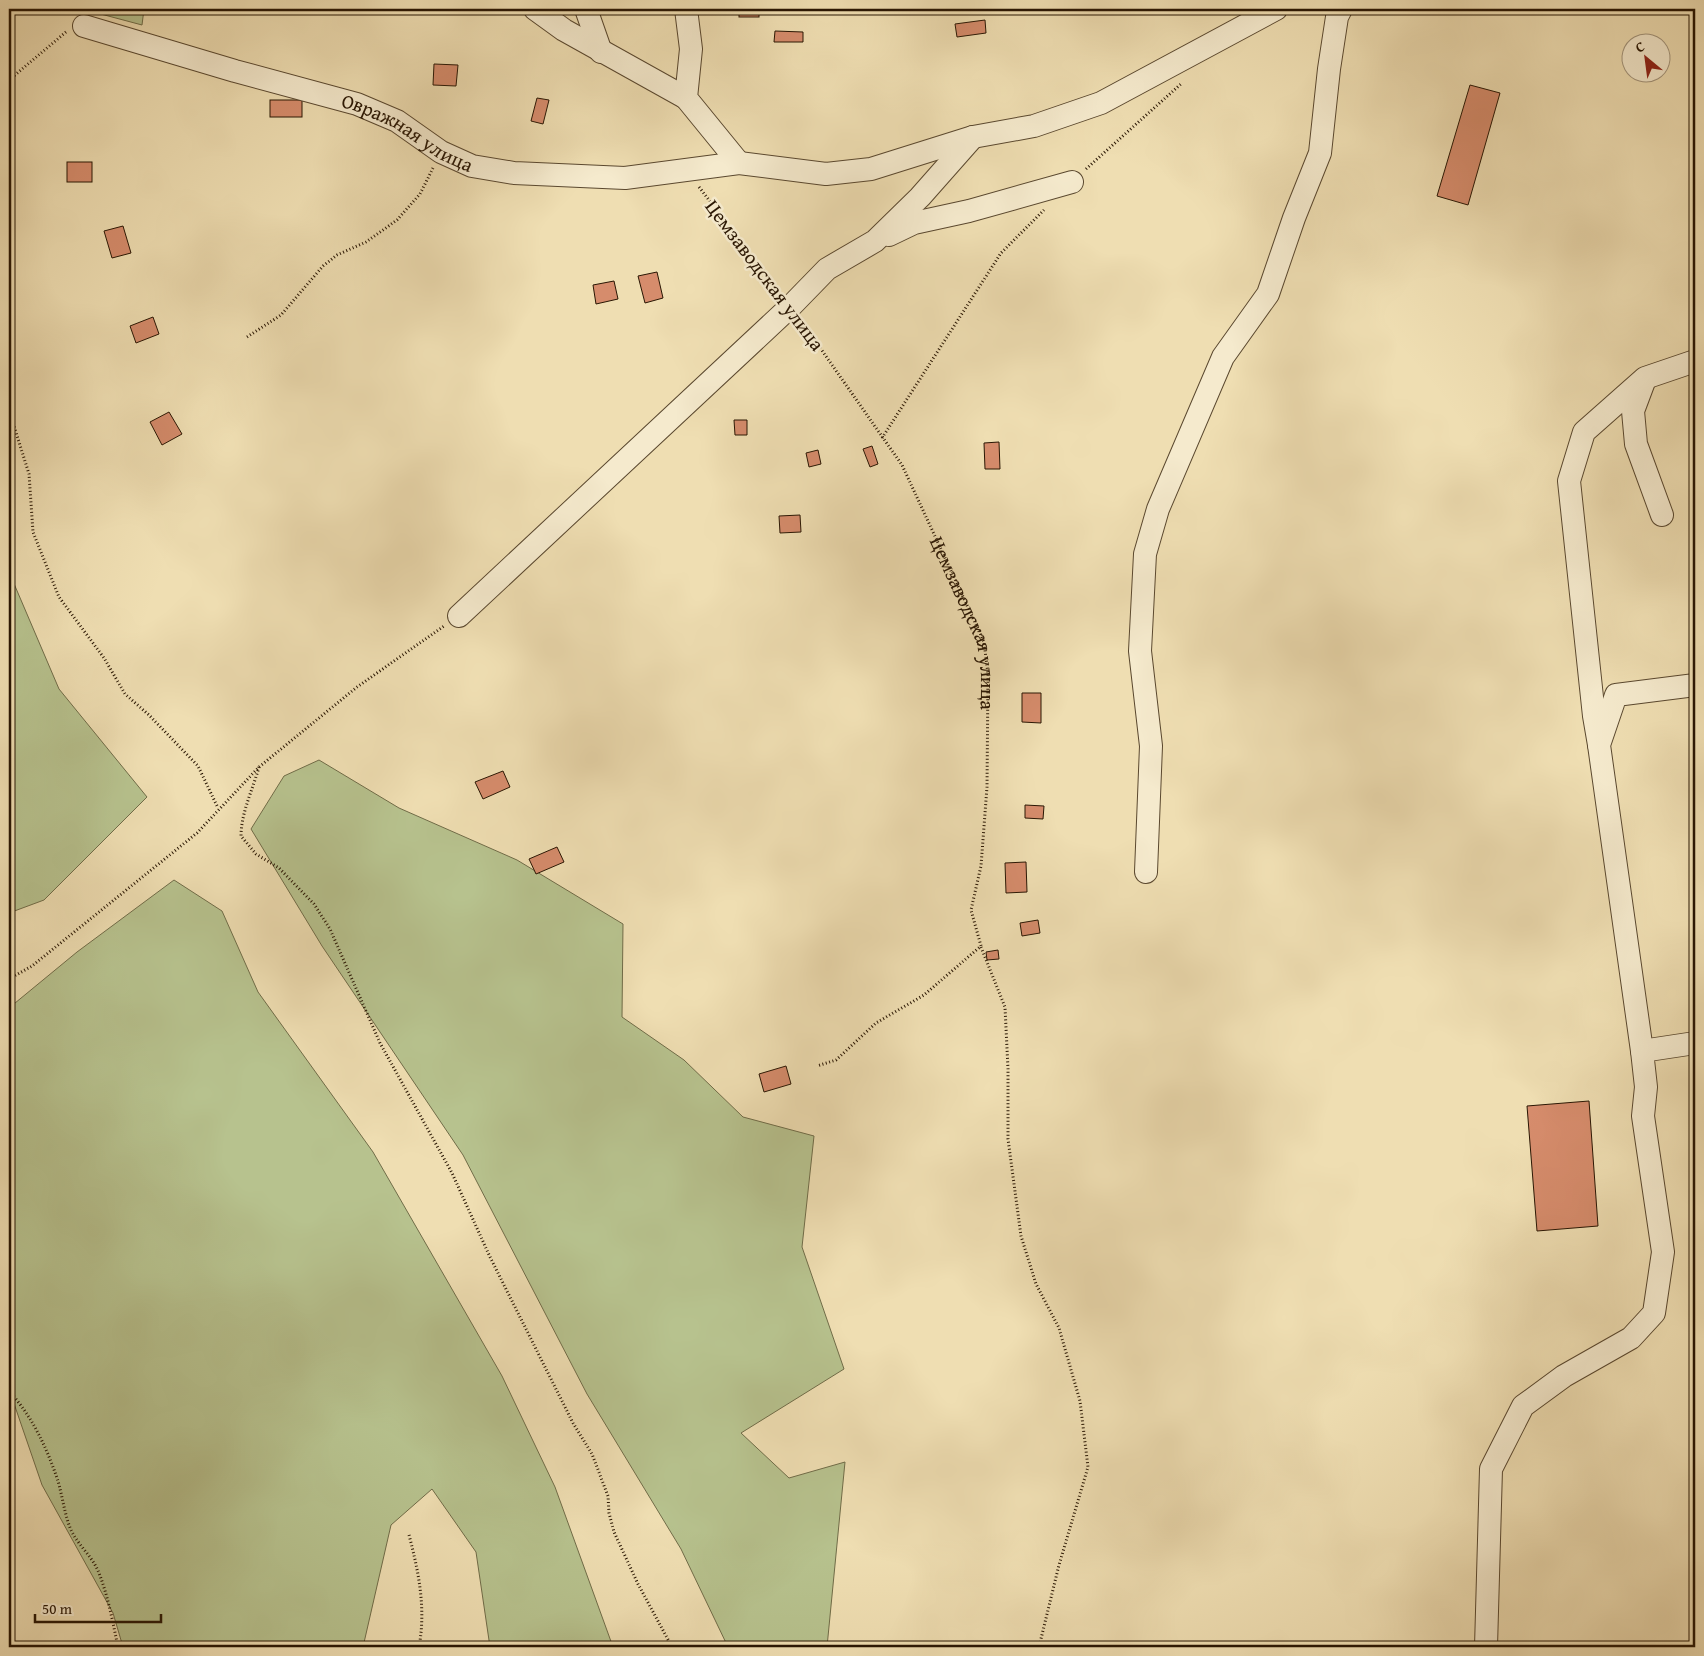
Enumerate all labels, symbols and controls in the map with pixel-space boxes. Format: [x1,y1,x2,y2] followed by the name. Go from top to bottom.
[1622,32,1672,82] north arrow
[1631,36,1648,57] text: С
[339,86,479,179] street label: Овражная улица
[699,193,832,357] street label: Цемзаводская улица
[923,531,1003,710] street label: Цемзаводская улица
[35,1591,161,1623] scale bar
[42,1598,73,1619] text: 50 m

